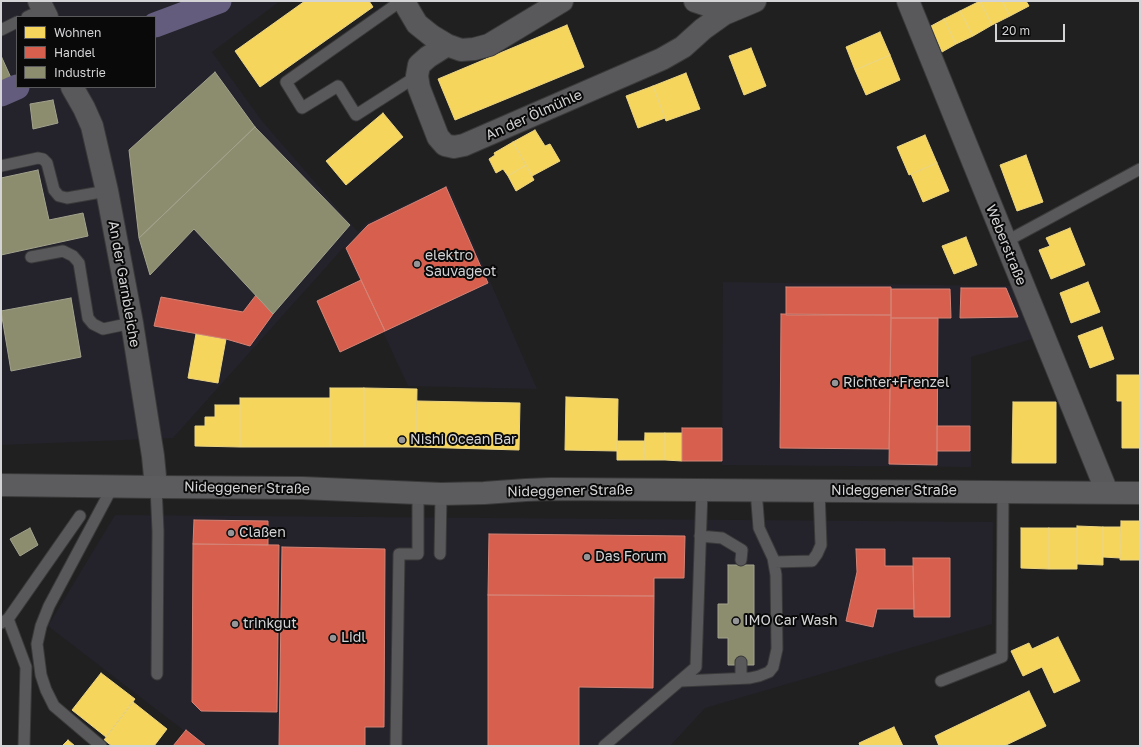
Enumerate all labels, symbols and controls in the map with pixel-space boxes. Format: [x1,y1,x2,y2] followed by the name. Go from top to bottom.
[16,16,156,88] legend
[997,16,1067,42] scale bar
[1002,23,1030,38] text: 20 m
[54,25,101,40] text: Wohnen
[54,45,95,60] text: Handel
[54,65,106,80] text: Industrie
[483,86,585,144] street label: An der Ölmühle
[982,202,1030,288] street label: Weberstraße
[105,219,143,349] street label: An der Garnbleiche
[425,248,496,280] place label: elektro Sauvageot
[412,259,422,269] marker: elektro Sauvageot
[843,375,949,391] place label: Richter+Frenzel
[830,378,840,388] marker: Richter+Frenzel
[410,432,517,448] place label: Nishi Ocean Bar
[397,435,407,445] marker: Nishi Ocean Bar
[184,479,310,497] street label: Nideggener Straße
[507,482,633,500] street label: Nideggener Straße
[831,483,957,499] street label: Nideggener Straße
[239,525,286,541] place label: Claßen
[226,528,236,538] marker: Claßen
[595,549,667,565] place label: Das Forum
[582,552,592,562] marker: Das Forum
[744,613,838,629] place label: IMO Car Wash
[243,616,297,632] place label: trinkgut
[731,616,741,626] marker: IMO Car Wash
[230,619,240,629] marker: trinkgut
[341,630,366,646] place label: Lidl
[328,633,338,643] marker: Lidl

